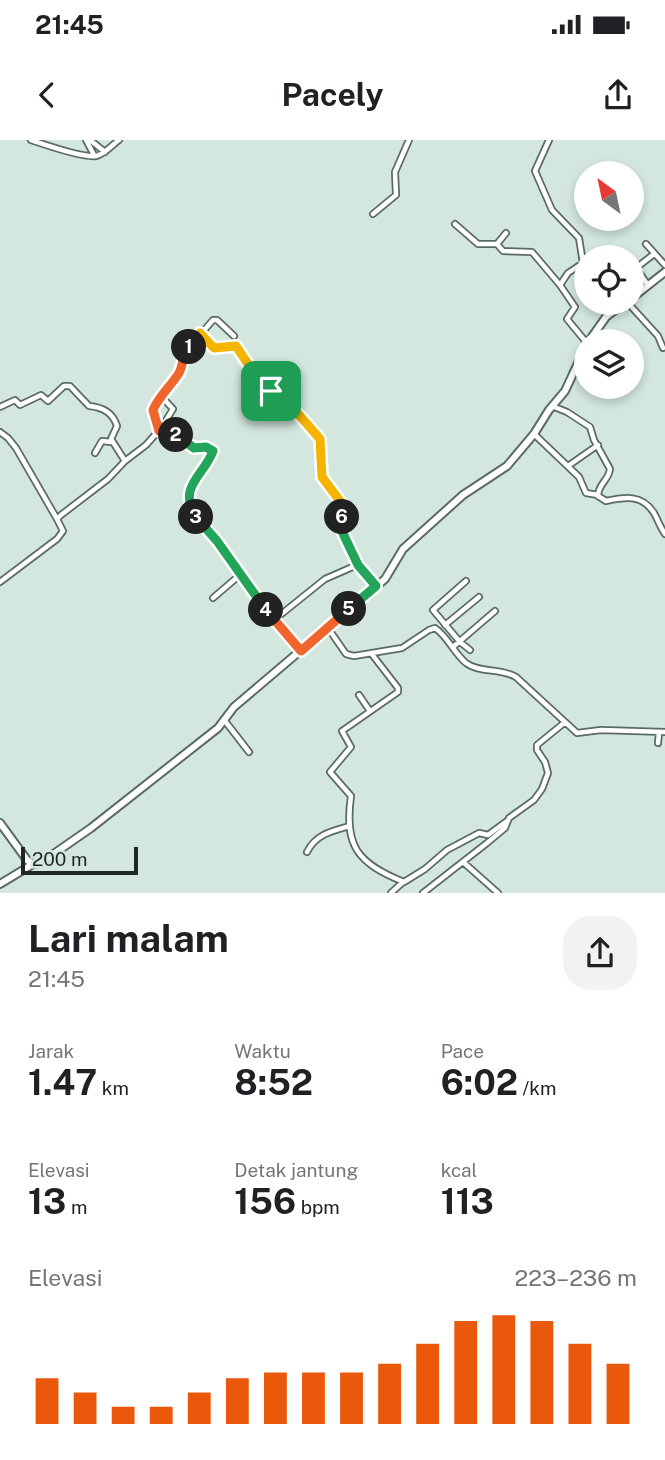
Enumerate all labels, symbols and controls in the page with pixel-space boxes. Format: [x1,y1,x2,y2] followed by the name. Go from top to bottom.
[35,9,104,40] text: 21:45
[28,76,66,114] icon: back
[281,76,384,113] text: Pacely
[599,76,637,114] icon: share
[574,161,644,231] north arrow
[574,161,644,399] map controls
[574,245,644,315] button: locate
[574,329,644,399] button: layers
[172,330,206,364] pin: 1
[184,335,193,357] text: 1
[241,361,301,421] pin
[252,372,290,410] icon: arrive
[158,418,194,452] pin: 2
[169,423,182,445] text: 2
[178,500,214,534] pin: 3
[324,500,360,534] pin: 6
[189,505,202,527] text: 3
[335,505,348,527] text: 6
[248,592,284,628] pin: 4
[332,592,366,626] pin: 5
[342,597,355,619] text: 5
[259,598,272,620] text: 4
[21,844,138,876] scale bar
[32,848,88,870] text: 200 m
[28,916,229,961] text: Lari malam
[563,916,637,990] button: share
[28,965,85,992] text: 21:45
[28,1040,74,1062] text: Jarak
[234,1040,291,1062] text: Waktu
[441,1040,484,1062] text: Pace
[28,1062,97,1103] text: 1.47
[234,1062,313,1103] text: 8:52
[441,1062,518,1103] text: 6:02
[97,1077,129,1099] text: km
[518,1077,556,1099] text: /km
[28,1159,89,1181] text: Elevasi
[234,1159,358,1181] text: Detak jantung
[441,1159,477,1181] text: kcal
[28,1181,66,1222] text: 13
[234,1181,296,1222] text: 156
[441,1181,494,1222] text: 113
[66,1196,87,1218] text: m
[296,1196,340,1218] text: bpm
[28,1264,102,1291] text: Elevasi
[514,1264,637,1291] text: 223–236 m

